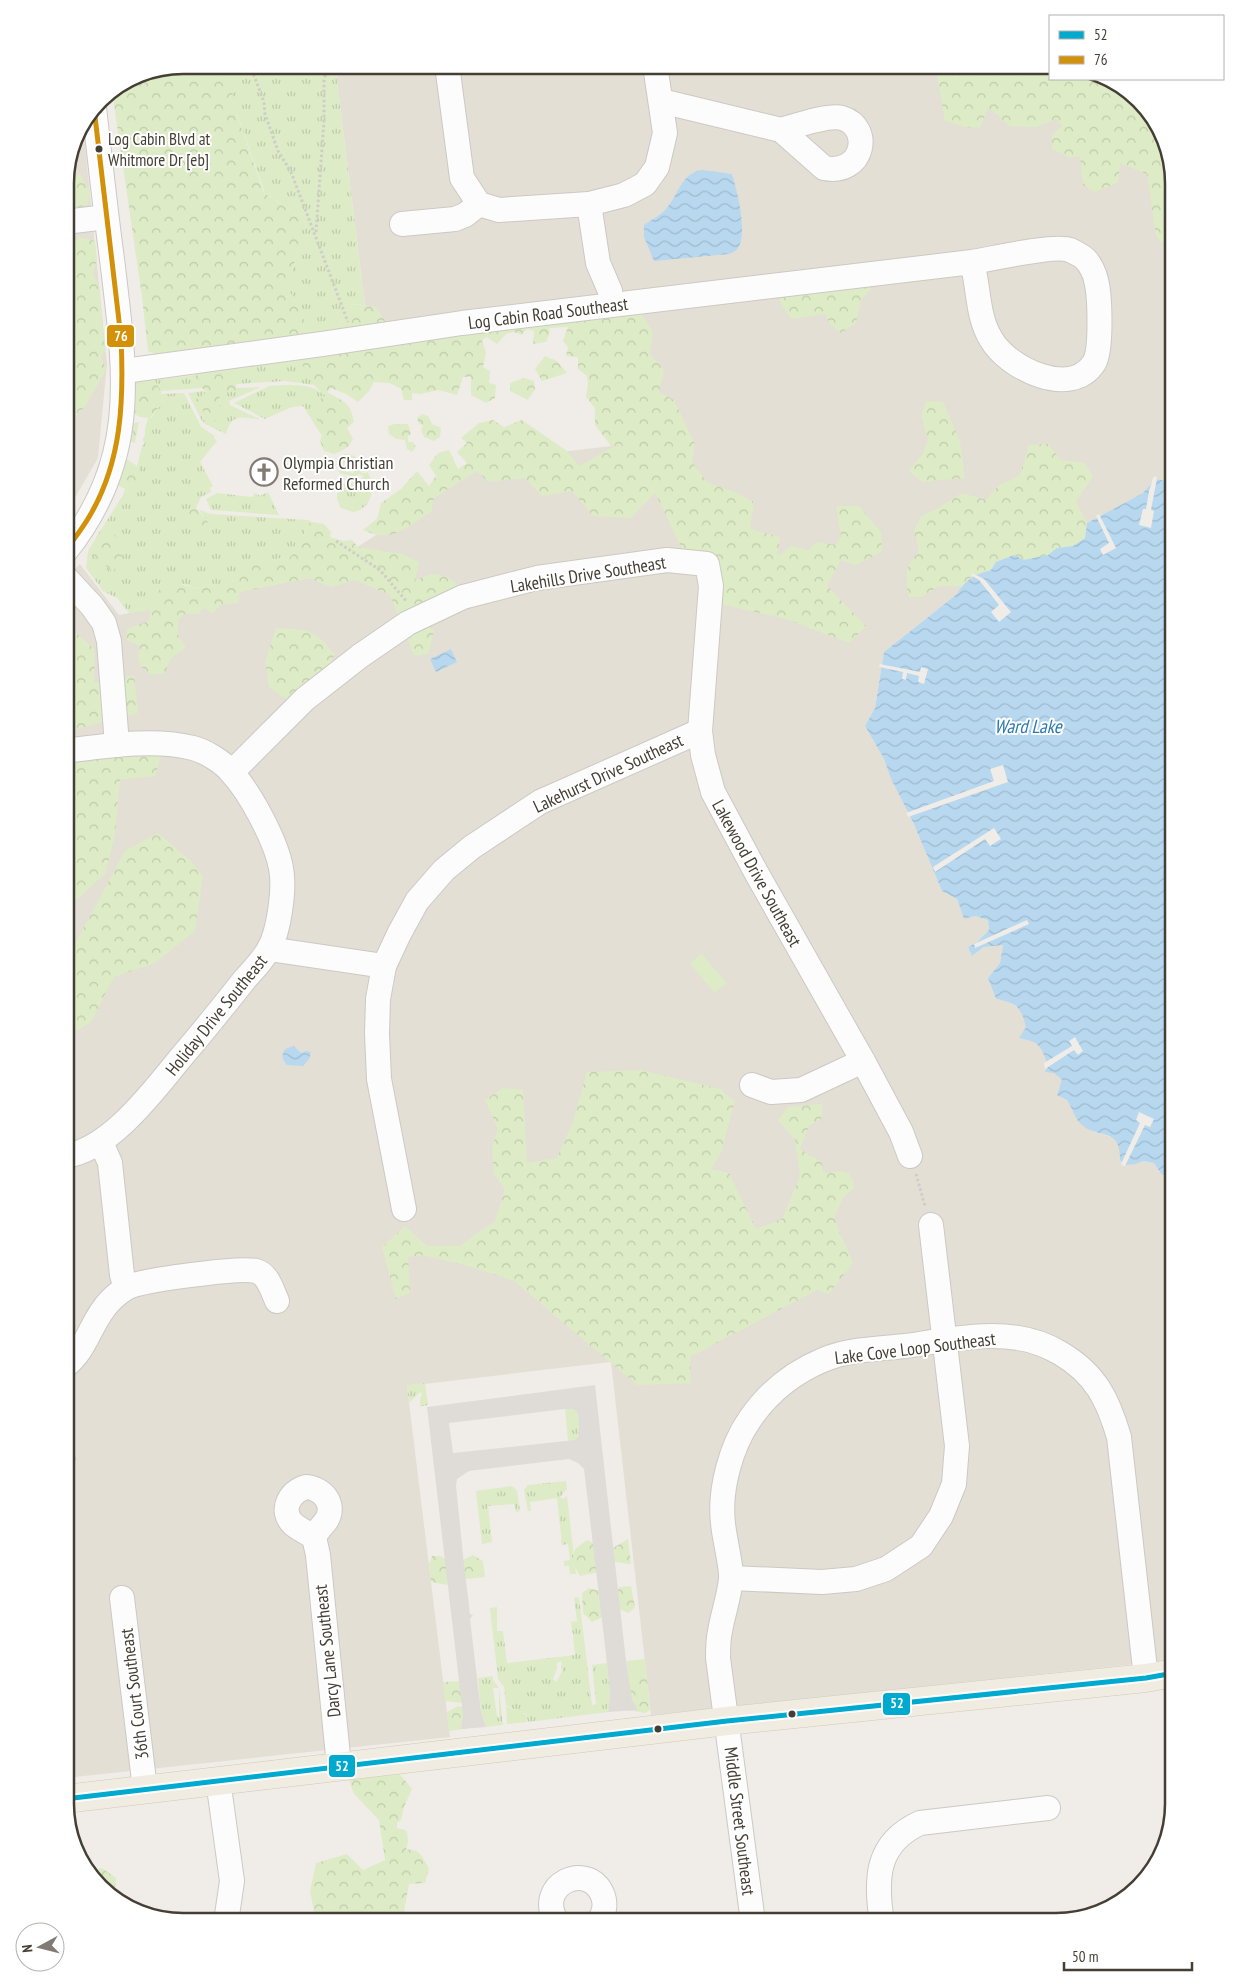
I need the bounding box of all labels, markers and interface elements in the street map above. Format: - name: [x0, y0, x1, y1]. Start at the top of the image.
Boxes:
- legend: [1049, 15, 1224, 80]
- text: 52: [1094, 25, 1108, 44]
- text: 76: [1094, 50, 1108, 69]
- place label: Log Cabin Blvd at Whitmore Dr [eb]: [108, 128, 210, 171]
- marker: Log Cabin Blvd at Whitmore Dr [eb]: [94, 144, 104, 154]
- street label: Log Cabin Road Southeast: [467, 292, 629, 334]
- line badge: 76: [106, 324, 135, 348]
- text: 76: [114, 327, 128, 345]
- place label: Olympia Christian Reformed Church: [283, 451, 393, 495]
- church icon: Olympia Christian Reformed Church: [249, 457, 279, 487]
- street label: Lakehills Drive Southeast: [509, 550, 667, 598]
- water label: Ward Lake: [994, 714, 1063, 738]
- street label: Lakehurst Drive Southeast: [529, 728, 687, 818]
- street label: Lakewood Drive Southeast: [707, 795, 807, 951]
- street label: Holiday Drive Southeast: [160, 950, 272, 1080]
- street label: Lake Cove Loop Southeast: [833, 1327, 997, 1369]
- street label: Darcy Lane Southeast: [309, 1583, 345, 1718]
- street label: 36th Court Southeast: [115, 1627, 153, 1761]
- line badge: 52: [882, 1692, 911, 1716]
- text: 52: [890, 1694, 904, 1712]
- unlabelled marker: [787, 1709, 797, 1719]
- unlabelled marker: [653, 1724, 663, 1734]
- street label: Middle Street Southeast: [719, 1745, 761, 1897]
- line badge: 52: [328, 1754, 356, 1778]
- text: 52: [335, 1757, 349, 1775]
- north arrow: [15, 1922, 65, 1972]
- scale bar: [1064, 1940, 1192, 1972]
- text: N: [18, 1944, 36, 1953]
- text: 50 m: [1072, 1947, 1098, 1966]

